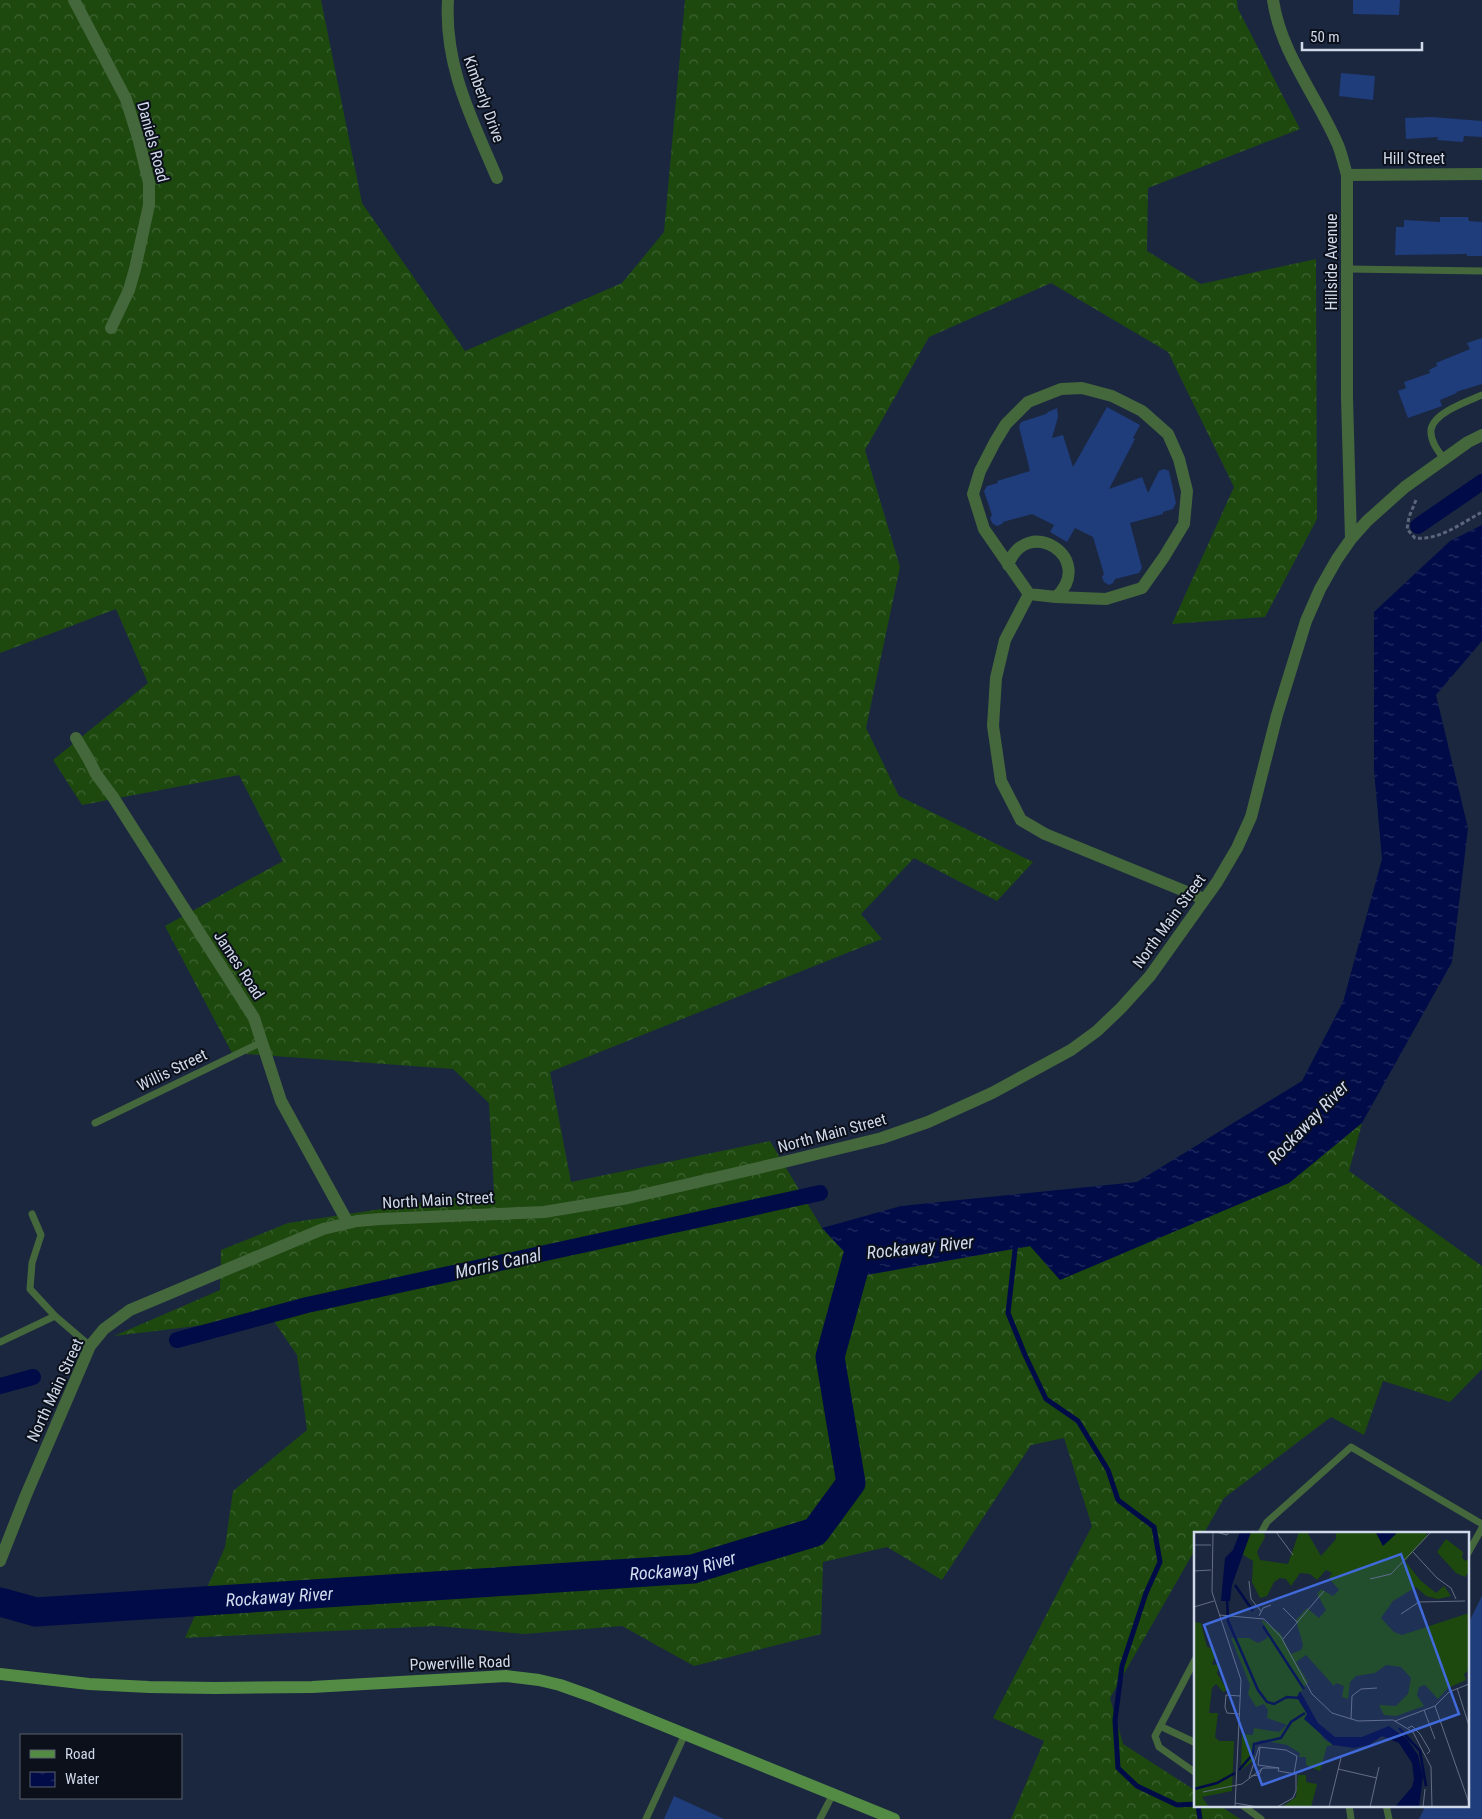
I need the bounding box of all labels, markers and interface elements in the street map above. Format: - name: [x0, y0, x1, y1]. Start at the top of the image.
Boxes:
- scale bar: [1302, 20, 1422, 52]
- text: 50 m: [1310, 28, 1340, 46]
- street label: Kimberly Drive: [460, 53, 508, 145]
- street label: Daniels Road: [133, 100, 173, 184]
- street label: Hill Street: [1383, 149, 1445, 168]
- street label: Hillside Avenue: [1322, 213, 1341, 311]
- street label: North Main Street: [1128, 870, 1210, 972]
- street label: James Road: [210, 927, 268, 1003]
- street label: Willis Street: [134, 1045, 210, 1095]
- water label: Rockaway River: [1263, 1076, 1353, 1168]
- street label: North Main Street: [776, 1109, 889, 1157]
- street label: North Main Street: [382, 1188, 495, 1212]
- water label: Rockaway River: [865, 1231, 975, 1263]
- water label: Morris Canal: [453, 1243, 544, 1282]
- street label: North Main Street: [23, 1335, 87, 1445]
- inset map: [1194, 1532, 1470, 1806]
- water label: Rockaway River: [629, 1546, 739, 1584]
- water label: Rockaway River: [225, 1582, 334, 1610]
- street label: Powerville Road: [409, 1652, 511, 1674]
- legend: [20, 1734, 182, 1799]
- text: Road: [65, 1745, 95, 1763]
- text: Water: [65, 1770, 100, 1788]

